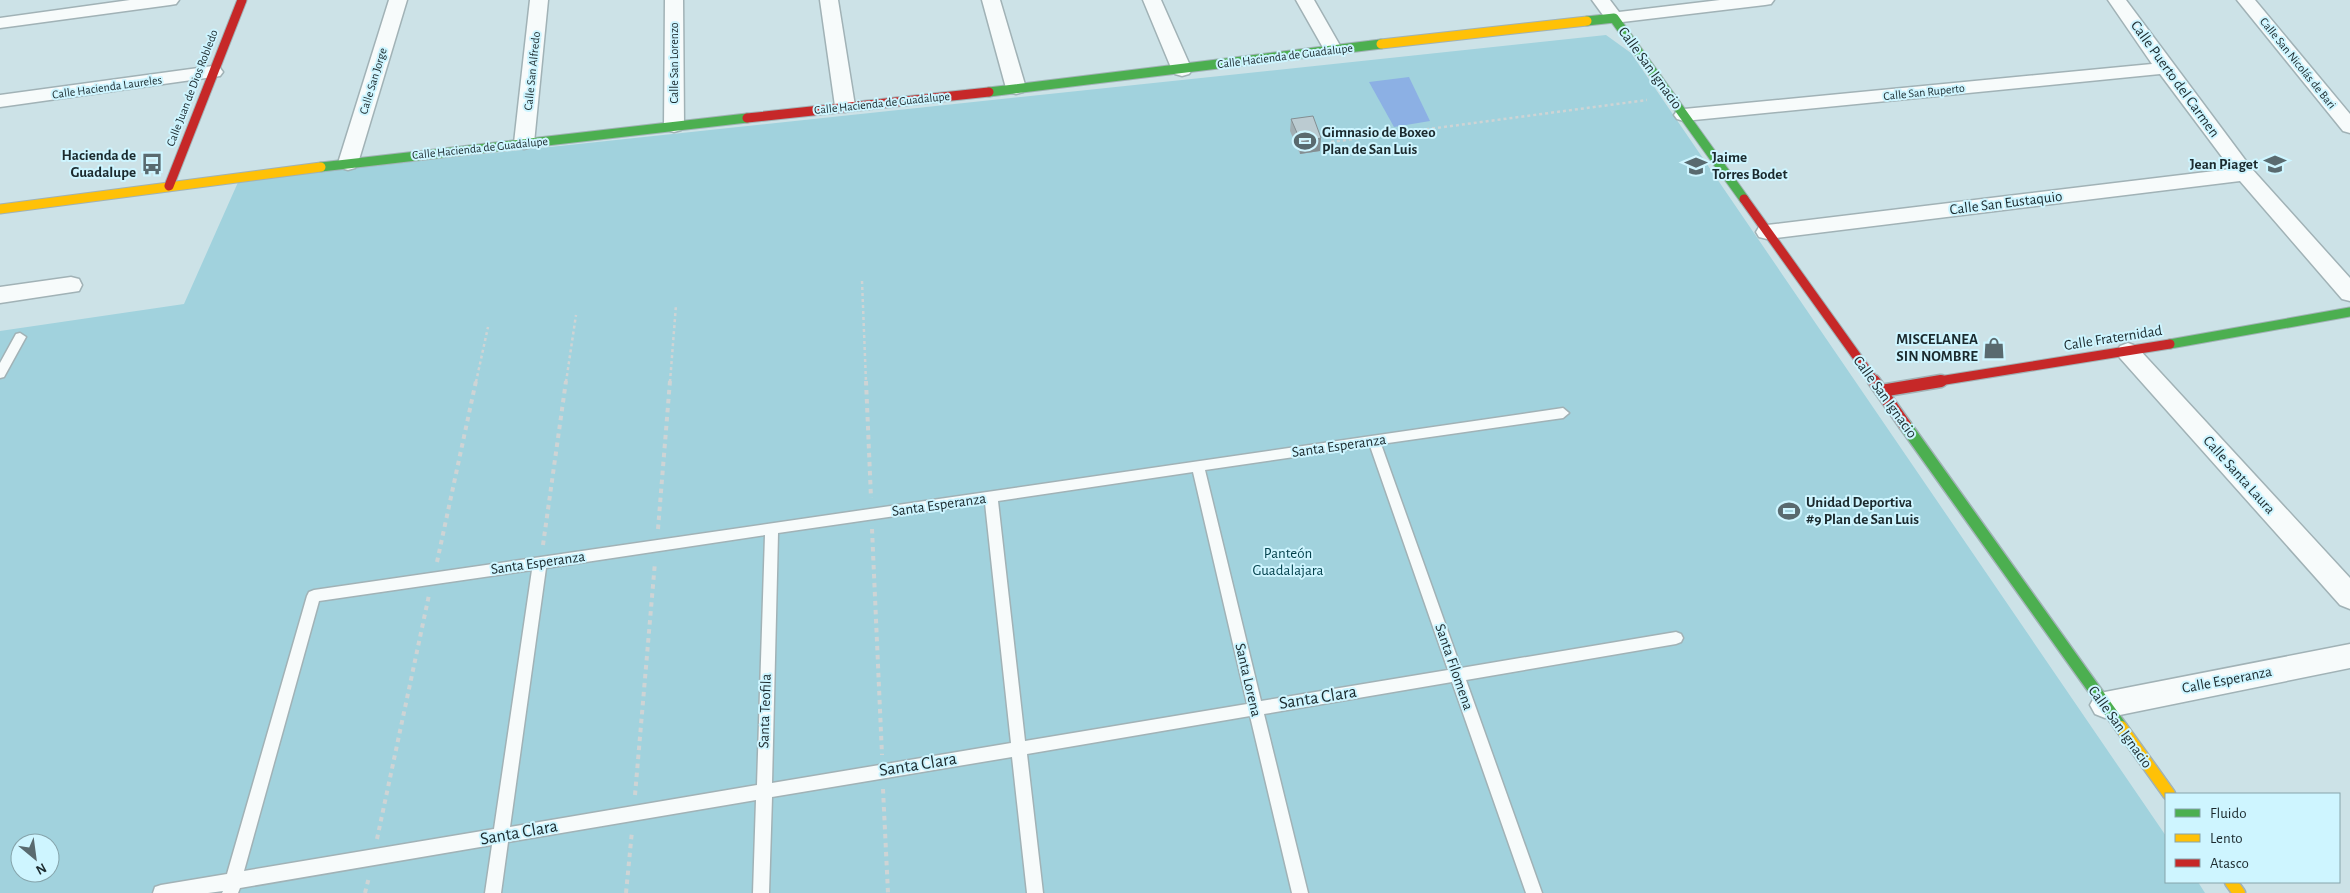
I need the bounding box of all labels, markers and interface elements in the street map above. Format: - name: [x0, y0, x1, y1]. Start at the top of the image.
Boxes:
- street label: Calle San Nicolás de Bari: [2258, 15, 2338, 111]
- street label: Calle Puerto del Carmen: [2128, 18, 2222, 140]
- street label: Calle San Lorenzo: [668, 22, 680, 104]
- street label: Calle San Ignacio: [1615, 24, 1685, 112]
- street label: Calle Juan de Dios Robledo: [164, 28, 220, 148]
- street label: Calle San Alfredo: [522, 31, 542, 111]
- street label: Calle Hacienda de Guadalupe: [1217, 42, 1353, 70]
- street label: Calle San Jorge: [357, 46, 389, 116]
- street label: Calle Hacienda Laureles: [51, 73, 163, 101]
- street label: Calle San Ruperto: [1883, 82, 1965, 102]
- street label: Calle Hacienda de Guadalupe: [813, 90, 951, 116]
- place label: Gimnasio de Boxeo Plan de San Luis: [1322, 125, 1436, 157]
- sports icon: Gimnasio de Boxeo Plan de San Luis: [1292, 128, 1318, 154]
- street label: Calle Hacienda de Guadalupe: [411, 135, 549, 161]
- place label: Hacienda de Guadalupe: [62, 148, 136, 180]
- place label: Jaime Torres Bodet: [1712, 150, 1788, 182]
- bus stop icon: Hacienda de Guadalupe: [139, 151, 165, 177]
- school or university icon: Jean Piaget: [2262, 151, 2288, 177]
- school or university icon: Jaime Torres Bodet: [1683, 153, 1709, 179]
- place label: Jean Piaget: [2190, 157, 2258, 172]
- street label: Calle San Eustaquio: [1949, 189, 2063, 217]
- street label: Calle Fraternidad: [2063, 323, 2163, 353]
- place label: MISCELANEA SIN NOMBRE: [1896, 332, 1978, 364]
- shop icon: MISCELANEA SIN NOMBRE: [1981, 335, 2007, 361]
- street label: Calle San Ignacio: [1850, 353, 1920, 441]
- street label: Santa Esperanza: [1291, 432, 1387, 460]
- street label: Calle Santa Laura: [2200, 433, 2278, 517]
- street label: Santa Esperanza: [891, 491, 987, 519]
- place label: Unidad Deportiva #9 Plan de San Luis: [1806, 495, 1919, 527]
- sports icon: Unidad Deportiva #9 Plan de San Luis: [1776, 498, 1802, 524]
- park label: Panteón Guadalajara: [1253, 546, 1324, 578]
- street label: Santa Esperanza: [490, 549, 586, 577]
- street label: Santa Filomena: [1432, 622, 1476, 712]
- street label: Santa Lorena: [1232, 642, 1264, 718]
- street label: Calle Esperanza: [2181, 664, 2273, 696]
- street label: Santa Teofila: [756, 673, 774, 749]
- street label: Santa Clara: [1278, 683, 1358, 713]
- street label: Calle San Ignacio: [2085, 683, 2155, 771]
- street label: Santa Clara: [878, 750, 958, 780]
- legend: [2165, 793, 2340, 883]
- text: Fluido: [2210, 806, 2247, 821]
- street label: Santa Clara: [479, 817, 559, 849]
- text: Lento: [2210, 831, 2243, 846]
- north arrow: [10, 833, 60, 883]
- text: Atasco: [2210, 856, 2249, 871]
- text: N: [33, 860, 48, 877]

